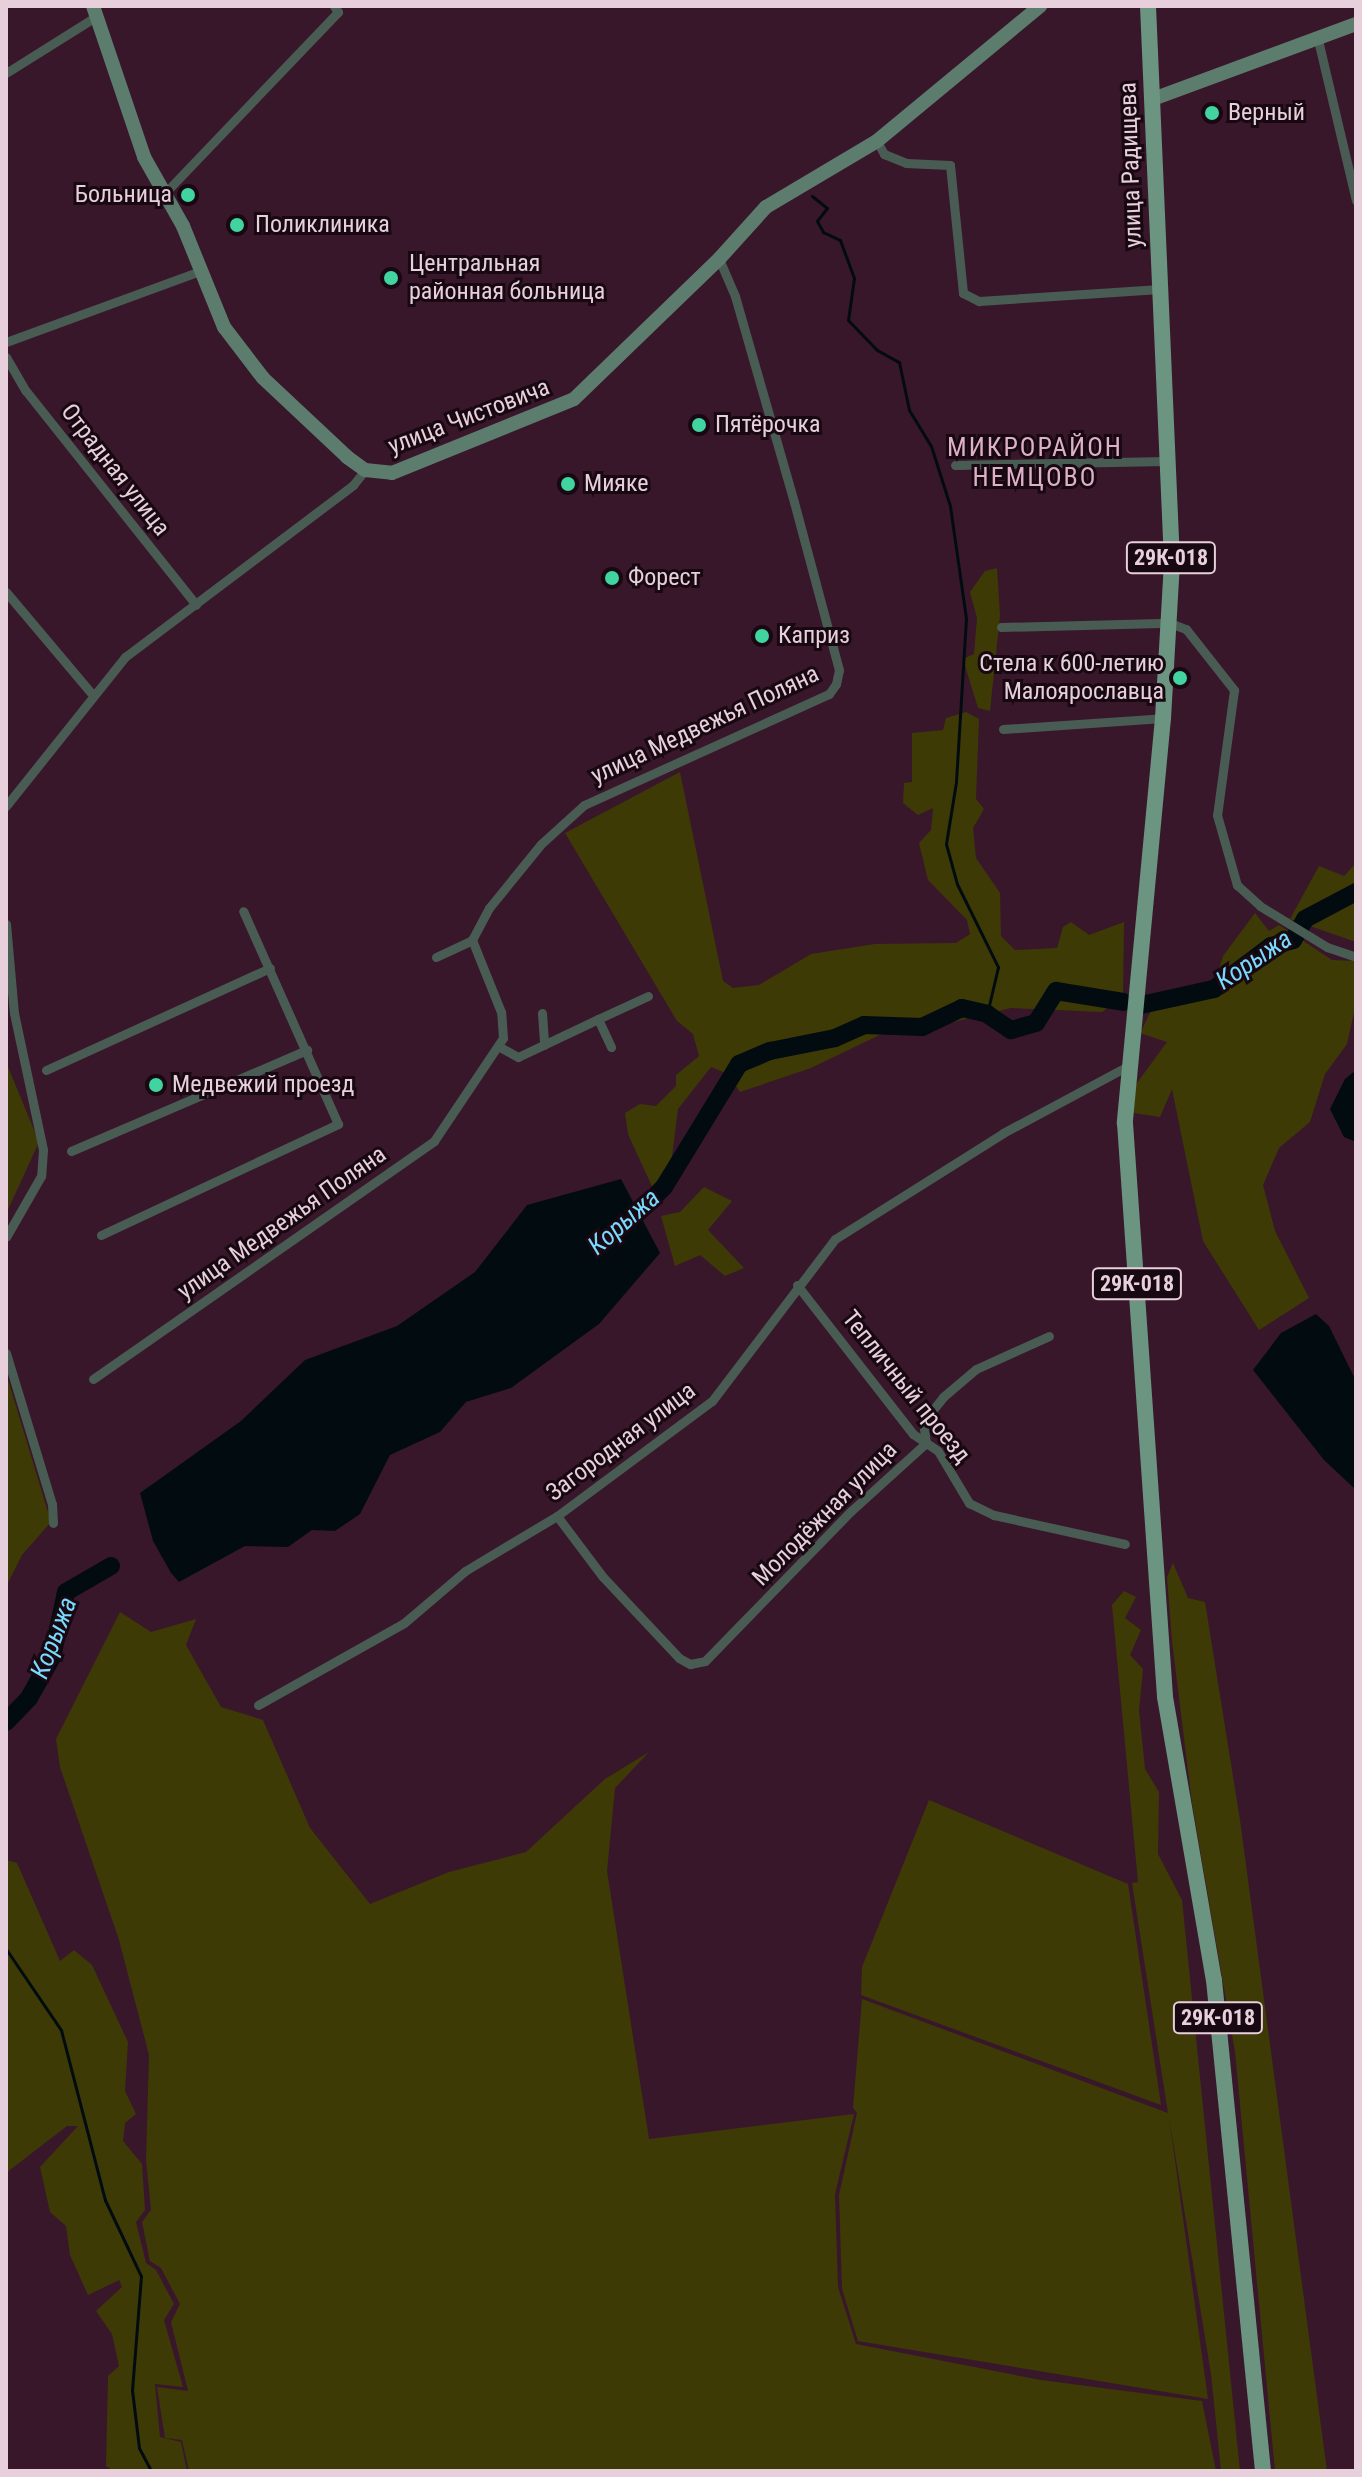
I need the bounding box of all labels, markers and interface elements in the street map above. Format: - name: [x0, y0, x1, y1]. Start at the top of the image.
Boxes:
- street label: улица Радищева: [1114, 82, 1148, 248]
- place label: Верный: [1228, 99, 1305, 127]
- marker: Верный: [1203, 104, 1221, 122]
- place label: Больница: [75, 181, 172, 209]
- marker: Больница: [179, 186, 197, 204]
- place label: Поликлиника: [255, 211, 390, 239]
- marker: Поликлиника: [226, 214, 248, 236]
- place label: Центральная районная больница: [409, 250, 605, 306]
- marker: Центральная районная больница: [380, 267, 402, 289]
- street label: улица Чистовича: [384, 373, 554, 461]
- street label: Отрадная улица: [54, 398, 176, 542]
- place label: Пятёрочка: [715, 411, 820, 439]
- marker: Пятёрочка: [690, 416, 708, 434]
- district label: МИКРОРАЙОН НЕМЦОВО: [947, 432, 1123, 494]
- place label: Мияке: [584, 470, 649, 498]
- marker: Мияке: [559, 475, 577, 493]
- road number: 29К-018: [1125, 540, 1217, 576]
- place label: Форест: [628, 564, 701, 592]
- marker: Форест: [603, 569, 621, 587]
- place label: Каприз: [778, 622, 850, 650]
- marker: Каприз: [753, 627, 771, 645]
- place label: Стела к 600-летию Малоярославца: [979, 650, 1164, 706]
- street label: улица Медвежья Поляна: [587, 660, 823, 790]
- marker: Стела к 600-летию Малоярославца: [1171, 669, 1189, 687]
- water label: Корыжа: [1210, 923, 1298, 997]
- place label: Медвежий проезд: [172, 1071, 354, 1099]
- marker: Медвежий проезд: [147, 1076, 165, 1094]
- street label: улица Медвежья Поляна: [172, 1140, 392, 1306]
- water label: Корыжа: [582, 1182, 666, 1262]
- road number: 29К-018: [1091, 1266, 1183, 1302]
- street label: Тепличный проезд: [836, 1305, 976, 1469]
- street label: Загородная улица: [541, 1377, 701, 1507]
- street label: Молодёжная улица: [747, 1436, 903, 1592]
- water label: Корыжа: [24, 1593, 84, 1683]
- road number: 29К-018: [1172, 2000, 1264, 2036]

